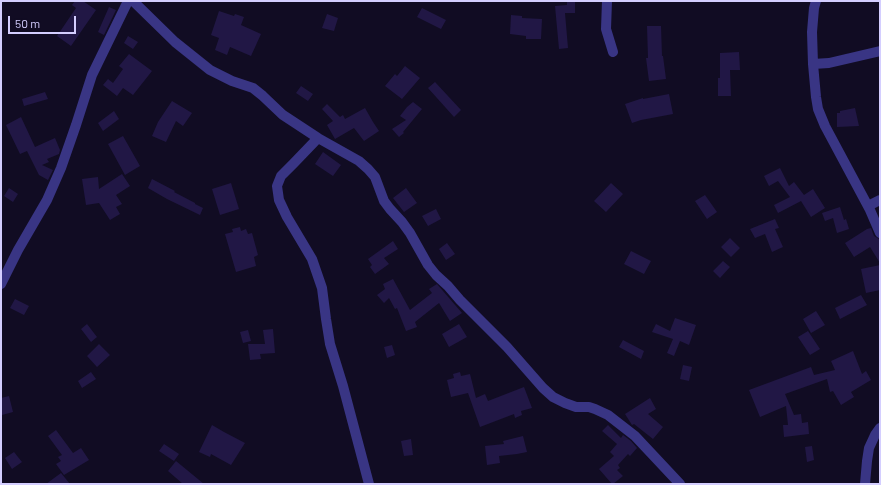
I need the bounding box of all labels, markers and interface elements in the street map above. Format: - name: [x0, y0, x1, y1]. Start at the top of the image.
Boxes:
- scale bar: [10, 8, 78, 34]
- text: 50 m: [15, 16, 40, 30]

